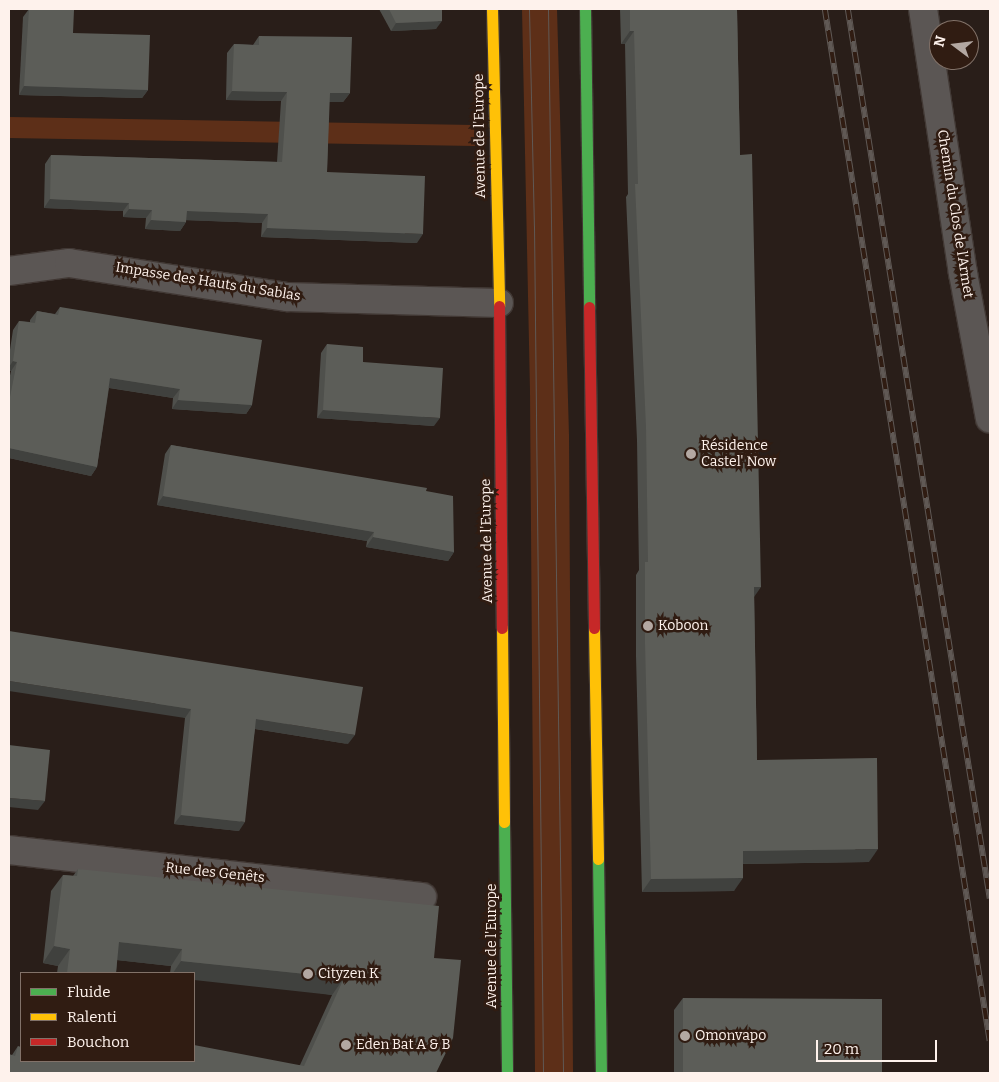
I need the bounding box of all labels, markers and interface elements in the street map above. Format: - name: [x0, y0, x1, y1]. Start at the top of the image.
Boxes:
- north arrow: [929, 20, 979, 70]
- text: N: [930, 34, 950, 49]
- street label: Avenue de l'Europe: [471, 73, 489, 199]
- street label: Chemin du Clos de l'Armet: [933, 129, 977, 299]
- street label: Impasse des Hauts du Sablas: [114, 259, 302, 305]
- place label: Résidence Castel' Now: [701, 438, 776, 471]
- marker: Résidence Castel' Now: [685, 448, 697, 460]
- street label: Avenue de l'Europe: [478, 478, 496, 604]
- place label: Koboon: [658, 618, 708, 634]
- marker: Koboon: [642, 620, 654, 632]
- street label: Rue des Genêts: [165, 859, 265, 887]
- street label: Avenue de l'Europe: [484, 884, 500, 1008]
- place label: Cityzen K: [318, 966, 379, 982]
- marker: Cityzen K: [302, 968, 314, 980]
- legend: [20, 972, 195, 1062]
- text: Fluide: [67, 983, 110, 1001]
- text: Ralenti: [67, 1008, 117, 1026]
- place label: Omonvapo: [695, 1028, 766, 1044]
- marker: Omonvapo: [679, 1030, 691, 1042]
- scale bar: [819, 1030, 940, 1062]
- text: Bouchon: [67, 1033, 129, 1051]
- place label: Eden Bat A & B: [356, 1037, 451, 1053]
- marker: Eden Bat A & B: [340, 1039, 352, 1051]
- text: 20 m: [824, 1040, 859, 1058]

